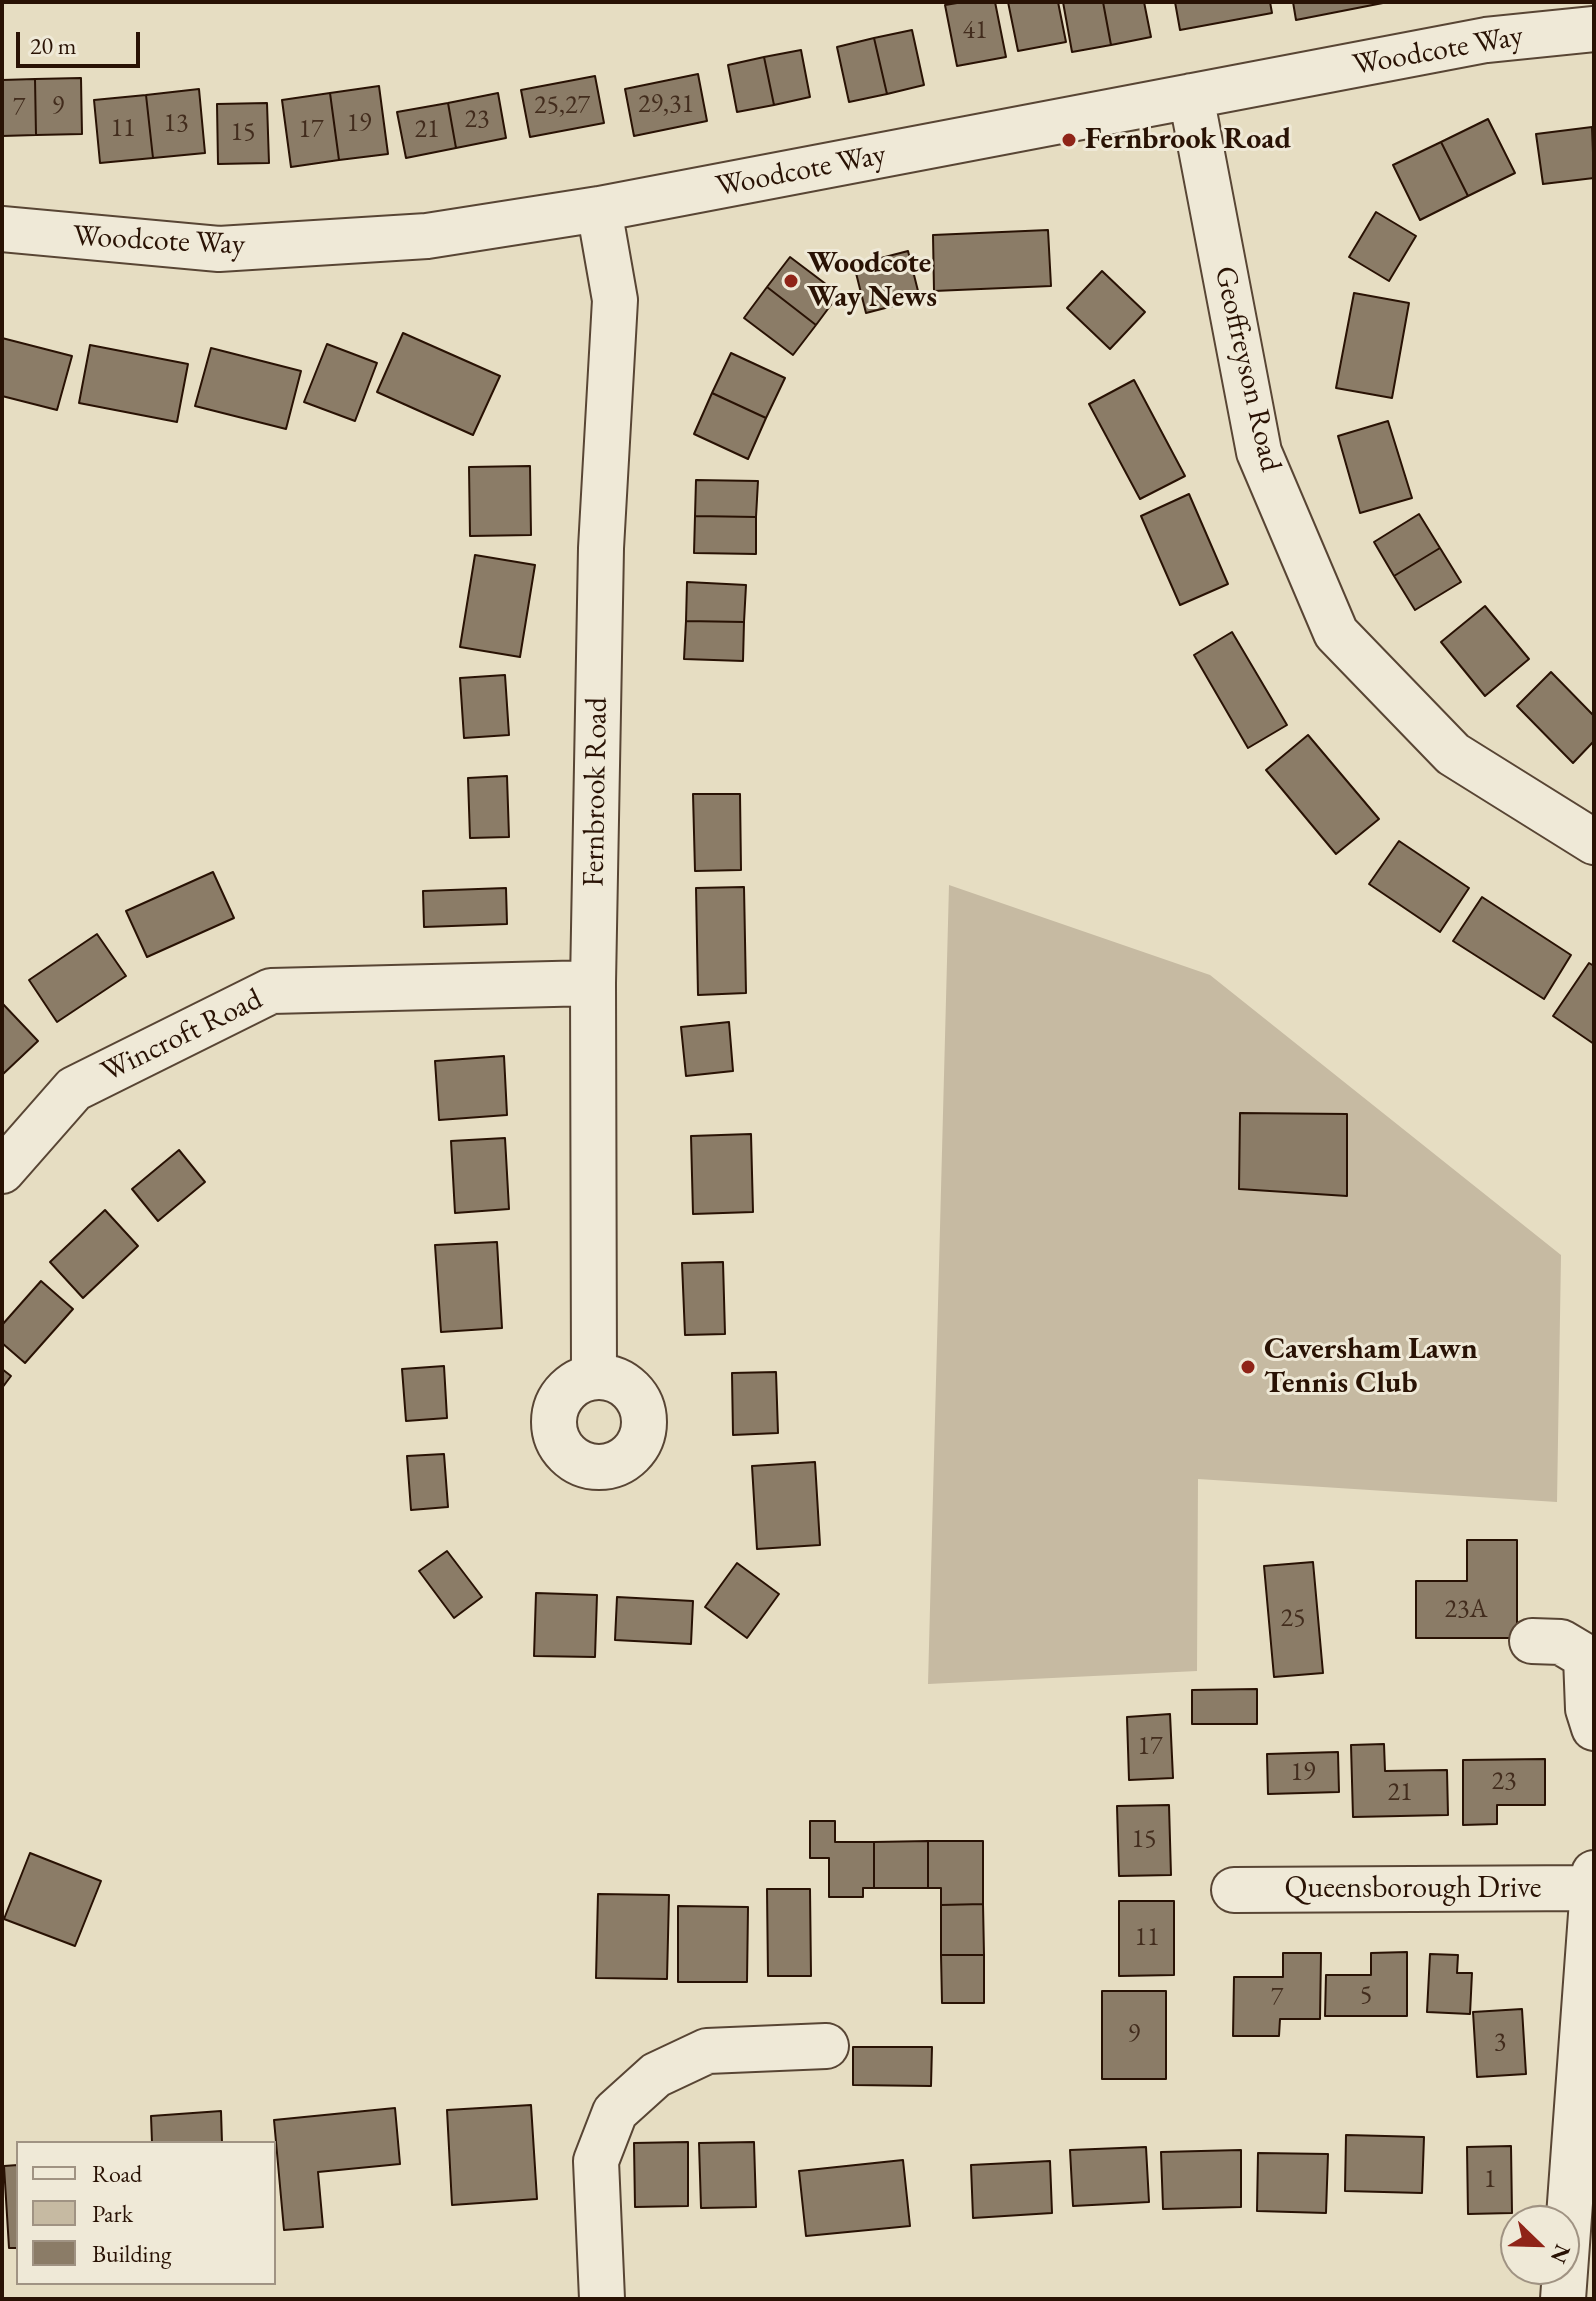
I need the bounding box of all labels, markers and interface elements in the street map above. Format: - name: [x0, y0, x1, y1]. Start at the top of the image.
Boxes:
- house number: 41: [963, 15, 987, 47]
- scale bar: [20, 16, 144, 66]
- street label: Woodcote Way: [1350, 18, 1526, 84]
- text: 20 m: [30, 30, 77, 61]
- house number: 29,31: [638, 89, 694, 121]
- house number: 25,27: [534, 90, 590, 122]
- house number: 9: [52, 91, 64, 123]
- house number: 7: [13, 92, 25, 124]
- house number: 23: [465, 104, 489, 136]
- house number: 13: [164, 108, 188, 140]
- house number: 19: [347, 108, 371, 140]
- house number: 11: [111, 113, 135, 145]
- house number: 17: [299, 114, 323, 146]
- house number: 21: [415, 114, 439, 146]
- house number: 15: [231, 117, 255, 149]
- place label: Fernbrook Road: [1085, 122, 1291, 158]
- marker: Fernbrook Road: [1060, 131, 1078, 149]
- street label: Woodcote Way: [713, 137, 889, 205]
- street label: Woodcote Way: [72, 219, 246, 263]
- place label: Woodcote Way News: [807, 246, 937, 316]
- street label: Geoffreyson Road: [1206, 263, 1288, 475]
- marker: Woodcote Way News: [782, 272, 800, 290]
- street label: Fernbrook Road: [576, 697, 616, 887]
- street label: Wincroft Road: [96, 982, 268, 1090]
- place label: Caversham Lawn Tennis Club: [1264, 1332, 1478, 1402]
- marker: Caversham Lawn Tennis Club: [1239, 1358, 1257, 1376]
- house number: 23A: [1445, 1594, 1487, 1626]
- house number: 25: [1281, 1603, 1305, 1635]
- house number: 17: [1138, 1731, 1162, 1763]
- house number: 19: [1291, 1757, 1315, 1789]
- house number: 23: [1492, 1766, 1516, 1798]
- house number: 21: [1388, 1777, 1412, 1809]
- house number: 15: [1132, 1824, 1156, 1856]
- street label: Queensborough Drive: [1285, 1871, 1541, 1907]
- house number: 11: [1135, 1922, 1159, 1954]
- house number: 5: [1360, 1980, 1372, 2012]
- house number: 7: [1271, 1982, 1283, 2014]
- house number: 9: [1128, 2019, 1140, 2051]
- house number: 3: [1494, 2027, 1506, 2059]
- legend: [16, 2141, 276, 2285]
- text: Road: [92, 2158, 142, 2189]
- house number: 1: [1484, 2164, 1496, 2196]
- text: Park: [92, 2198, 133, 2229]
- north arrow: [1500, 2205, 1580, 2285]
- text: Building: [92, 2238, 172, 2269]
- text: N: [1544, 2240, 1578, 2268]

